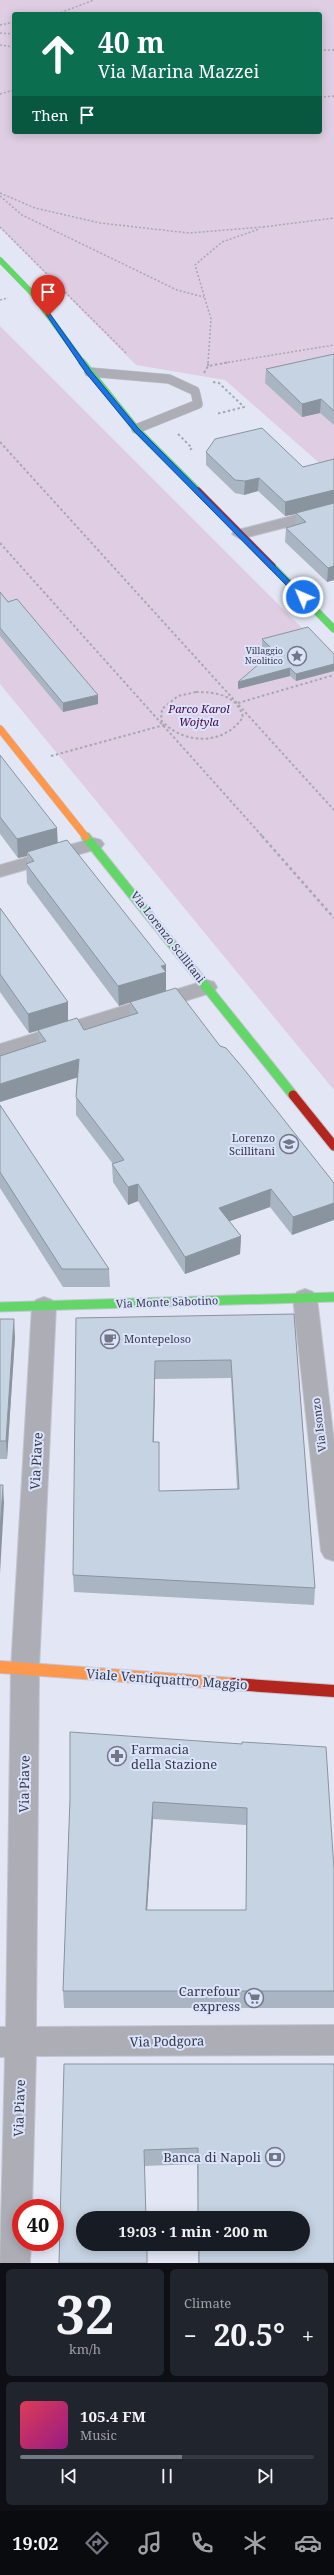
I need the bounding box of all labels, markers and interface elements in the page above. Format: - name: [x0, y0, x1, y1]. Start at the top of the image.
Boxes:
- text: 40 m: [98, 23, 165, 61]
- icon: ahead: [32, 28, 84, 80]
- text: Via Marina Mazzei: [98, 59, 259, 83]
- icon: arrive: [76, 104, 98, 126]
- text: Then: [32, 105, 68, 125]
- pin: [31, 275, 65, 316]
- icon: arrive: [37, 281, 59, 303]
- position arrow: [282, 576, 324, 618]
- place label: Villaggio Neolitico: [245, 644, 283, 667]
- place icon: Villaggio Neolitico: [286, 645, 308, 667]
- park label: Parco Karol Wojtyla: [167, 701, 230, 729]
- street label: Via Lorenzo Scillitani: [128, 888, 209, 986]
- place label: Lorenzo Scillitani: [229, 1130, 275, 1158]
- school or university icon: Lorenzo Scillitani: [278, 1133, 300, 1155]
- street label: Via Monte Sabotino: [116, 1292, 218, 1311]
- cafe icon: Montepeloso: [99, 1328, 121, 1350]
- place label: Montepeloso: [124, 1331, 191, 1346]
- street label: Via Isonzo: [308, 1397, 329, 1453]
- street label: Via Piave: [26, 1432, 46, 1490]
- street label: Viale Ventiquattro Maggio: [86, 1664, 248, 1694]
- place label: Farmacia della Stazione: [131, 1740, 217, 1773]
- pharmacy icon: Farmacia della Stazione: [106, 1745, 128, 1767]
- street label: Via Piave: [15, 1755, 34, 1813]
- place label: Carrefour express: [179, 1982, 240, 2015]
- supermarket icon: Carrefour express: [243, 1987, 265, 2009]
- street label: Via Podgora: [130, 2031, 204, 2051]
- street label: Via Piave: [9, 2079, 29, 2137]
- bank icon: Banca di Napoli: [264, 2146, 286, 2168]
- place label: Banca di Napoli: [163, 2148, 261, 2166]
- speed limit sign: 40: [12, 2199, 64, 2251]
- text: 19:03 · 1 min · 200 m: [118, 2221, 268, 2241]
- text: 32: [56, 2278, 114, 2349]
- text: Climate: [184, 2294, 231, 2312]
- text: 20.5°: [213, 2314, 285, 2355]
- text: −: [184, 2320, 197, 2350]
- text: +: [302, 2320, 314, 2350]
- text: km/h: [69, 2340, 101, 2358]
- text: 105.4 FM: [80, 2406, 146, 2426]
- text: Music: [80, 2426, 117, 2444]
- icon: previous: [58, 2465, 80, 2487]
- icon: pause: [156, 2465, 178, 2487]
- icon: next: [254, 2465, 276, 2487]
- icon: directions: [83, 2529, 111, 2557]
- icon: music: [136, 2529, 164, 2557]
- icon: phone: [188, 2529, 216, 2557]
- icon: climate: [241, 2529, 269, 2557]
- icon: car: [294, 2529, 322, 2557]
- text: 19:02: [12, 2531, 58, 2555]

